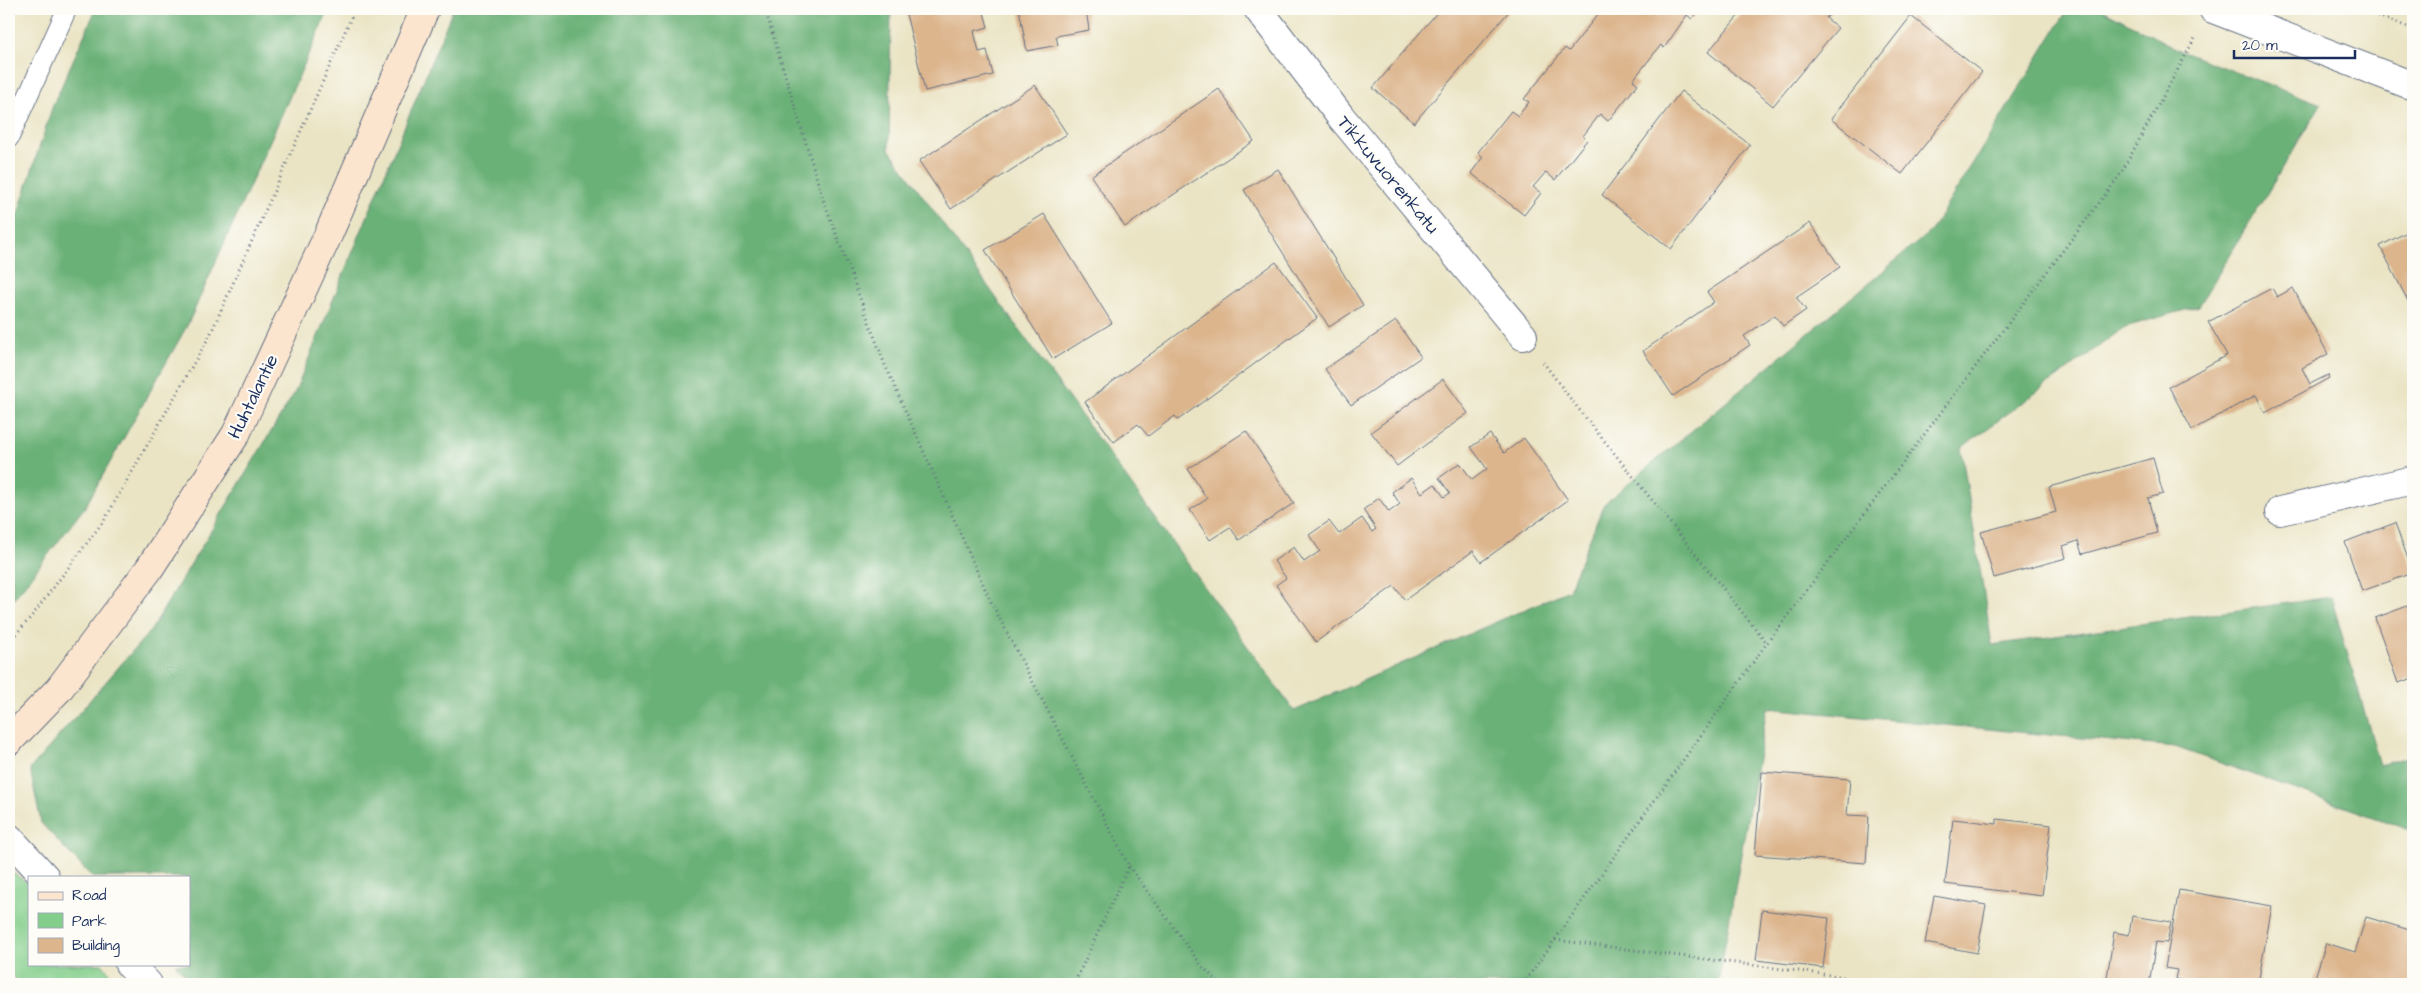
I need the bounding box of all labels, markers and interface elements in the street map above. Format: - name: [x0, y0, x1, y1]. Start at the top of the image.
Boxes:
- scale bar: [2234, 28, 2356, 60]
- text: 20 m: [2242, 35, 2278, 56]
- street label: Tikkuvuorenkatu: [1330, 110, 1446, 240]
- street label: Huhtalantie: [221, 350, 285, 443]
- legend: [28, 876, 190, 966]
- text: Road: [72, 885, 107, 906]
- text: Park: [72, 911, 107, 932]
- text: Building: [72, 935, 120, 957]

